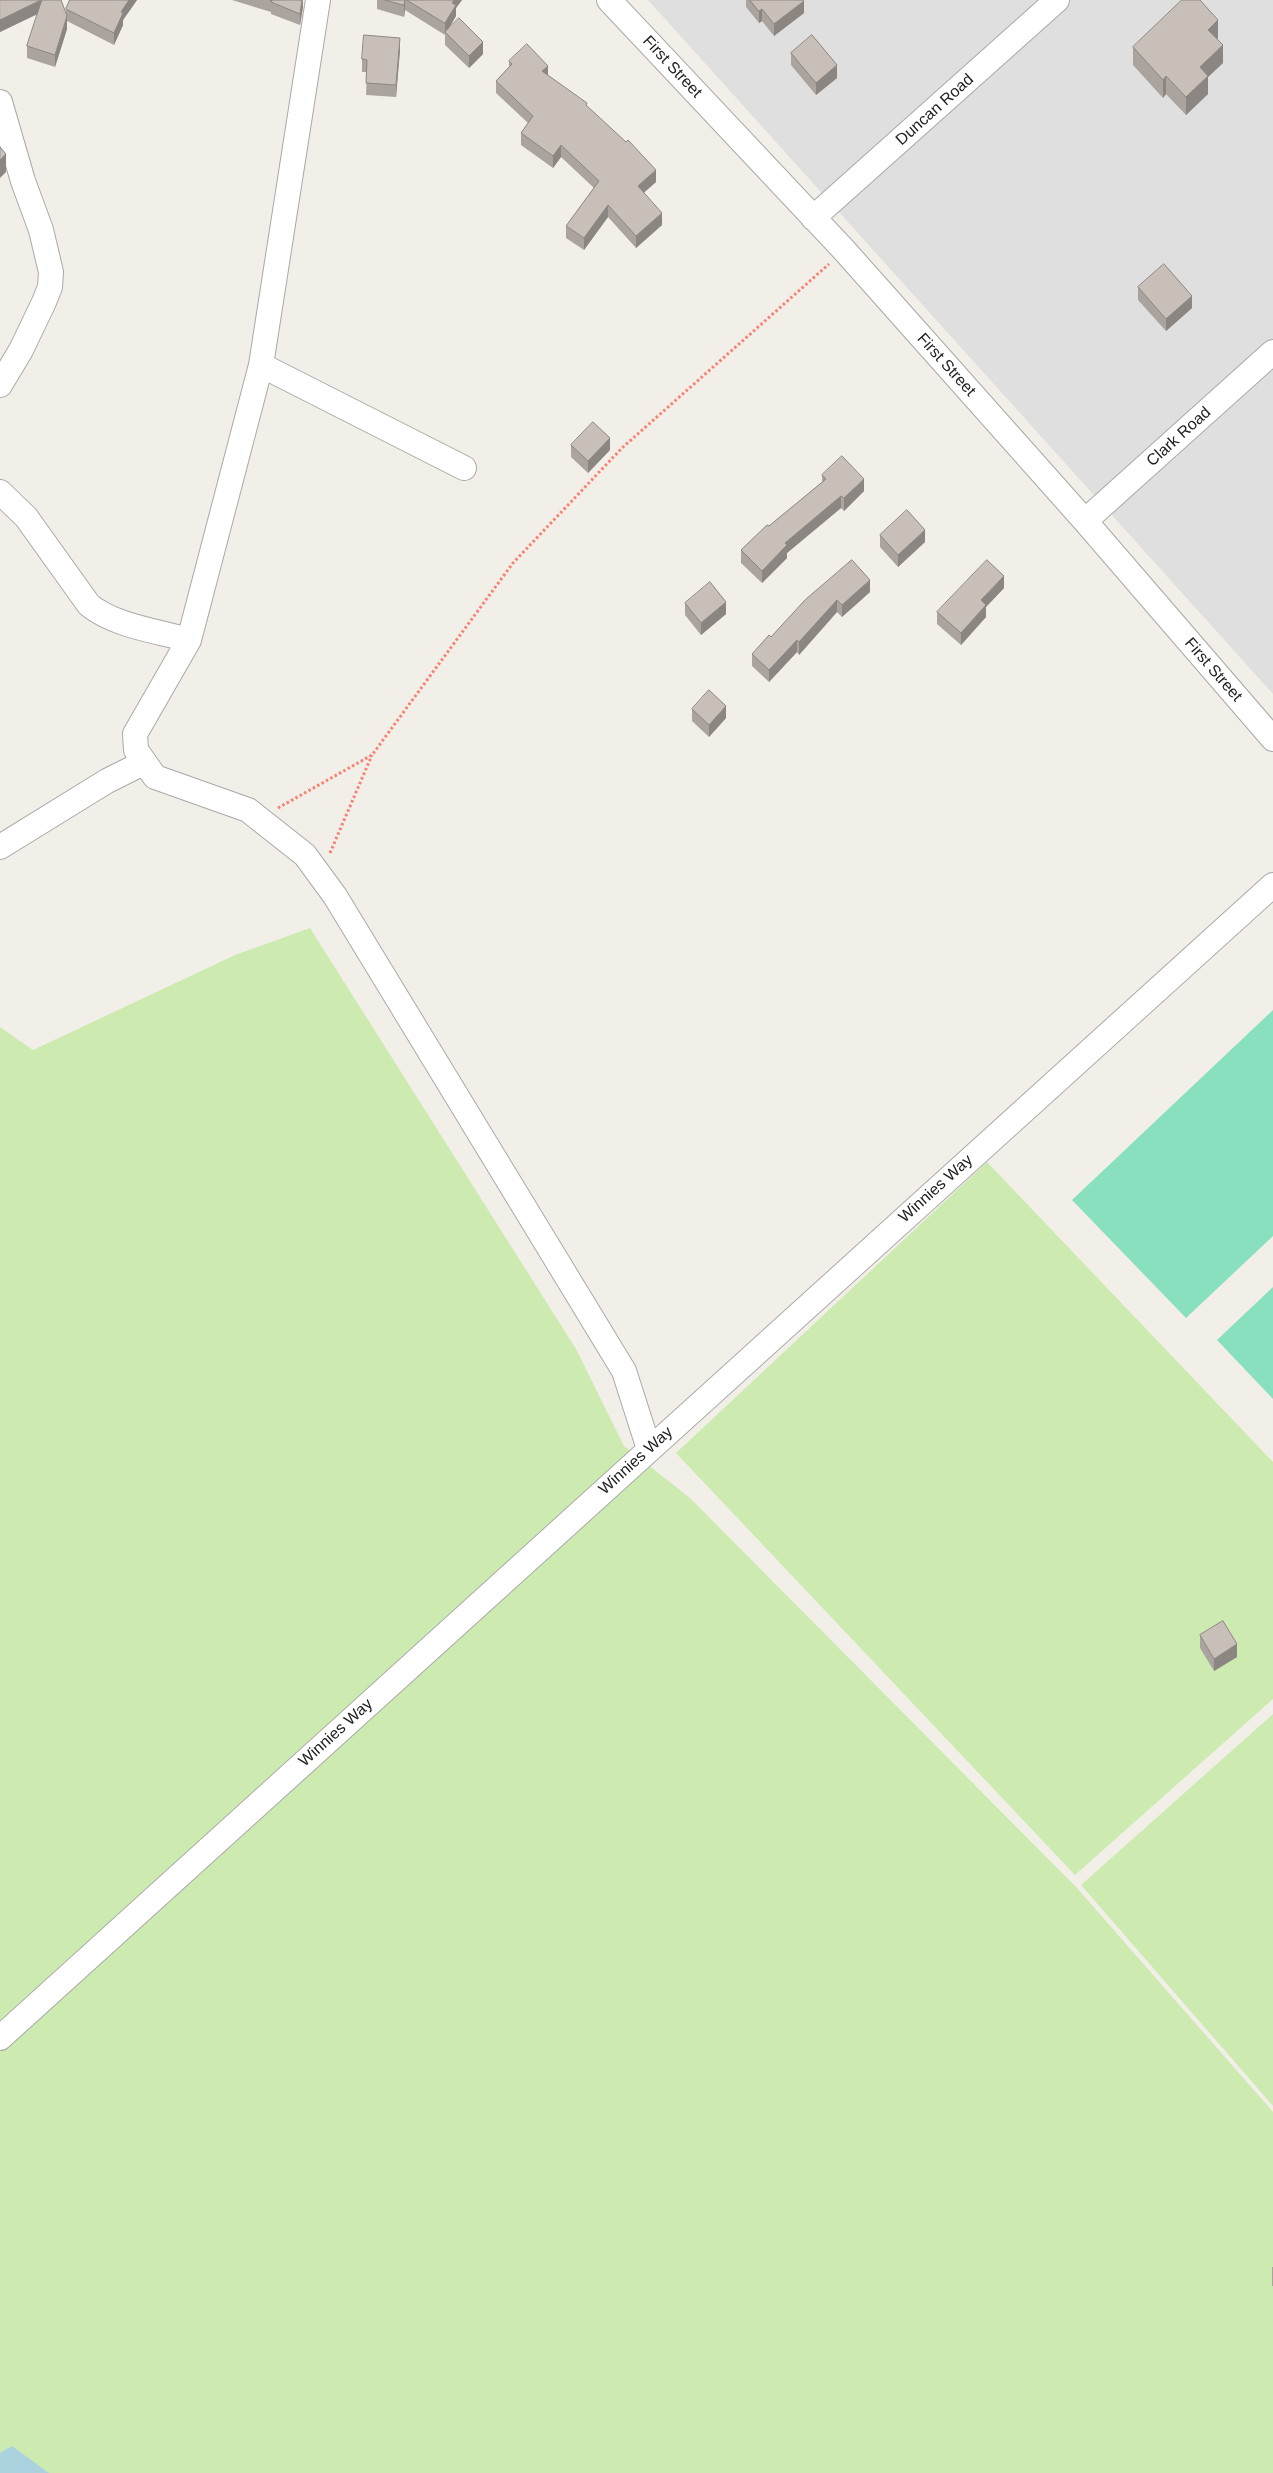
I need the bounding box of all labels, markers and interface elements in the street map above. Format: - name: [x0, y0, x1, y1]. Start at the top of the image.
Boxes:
- street label: First Street: [638, 32, 706, 102]
- street label: Duncan Road: [892, 70, 978, 150]
- street label: First Street: [913, 330, 979, 400]
- street label: Clark Road: [1143, 403, 1215, 471]
- street label: First Street: [1180, 634, 1246, 706]
- street label: Winnies Way: [895, 1151, 977, 1227]
- street label: Winnies Way: [595, 1423, 677, 1499]
- street label: Winnies Way: [295, 1695, 377, 1771]

